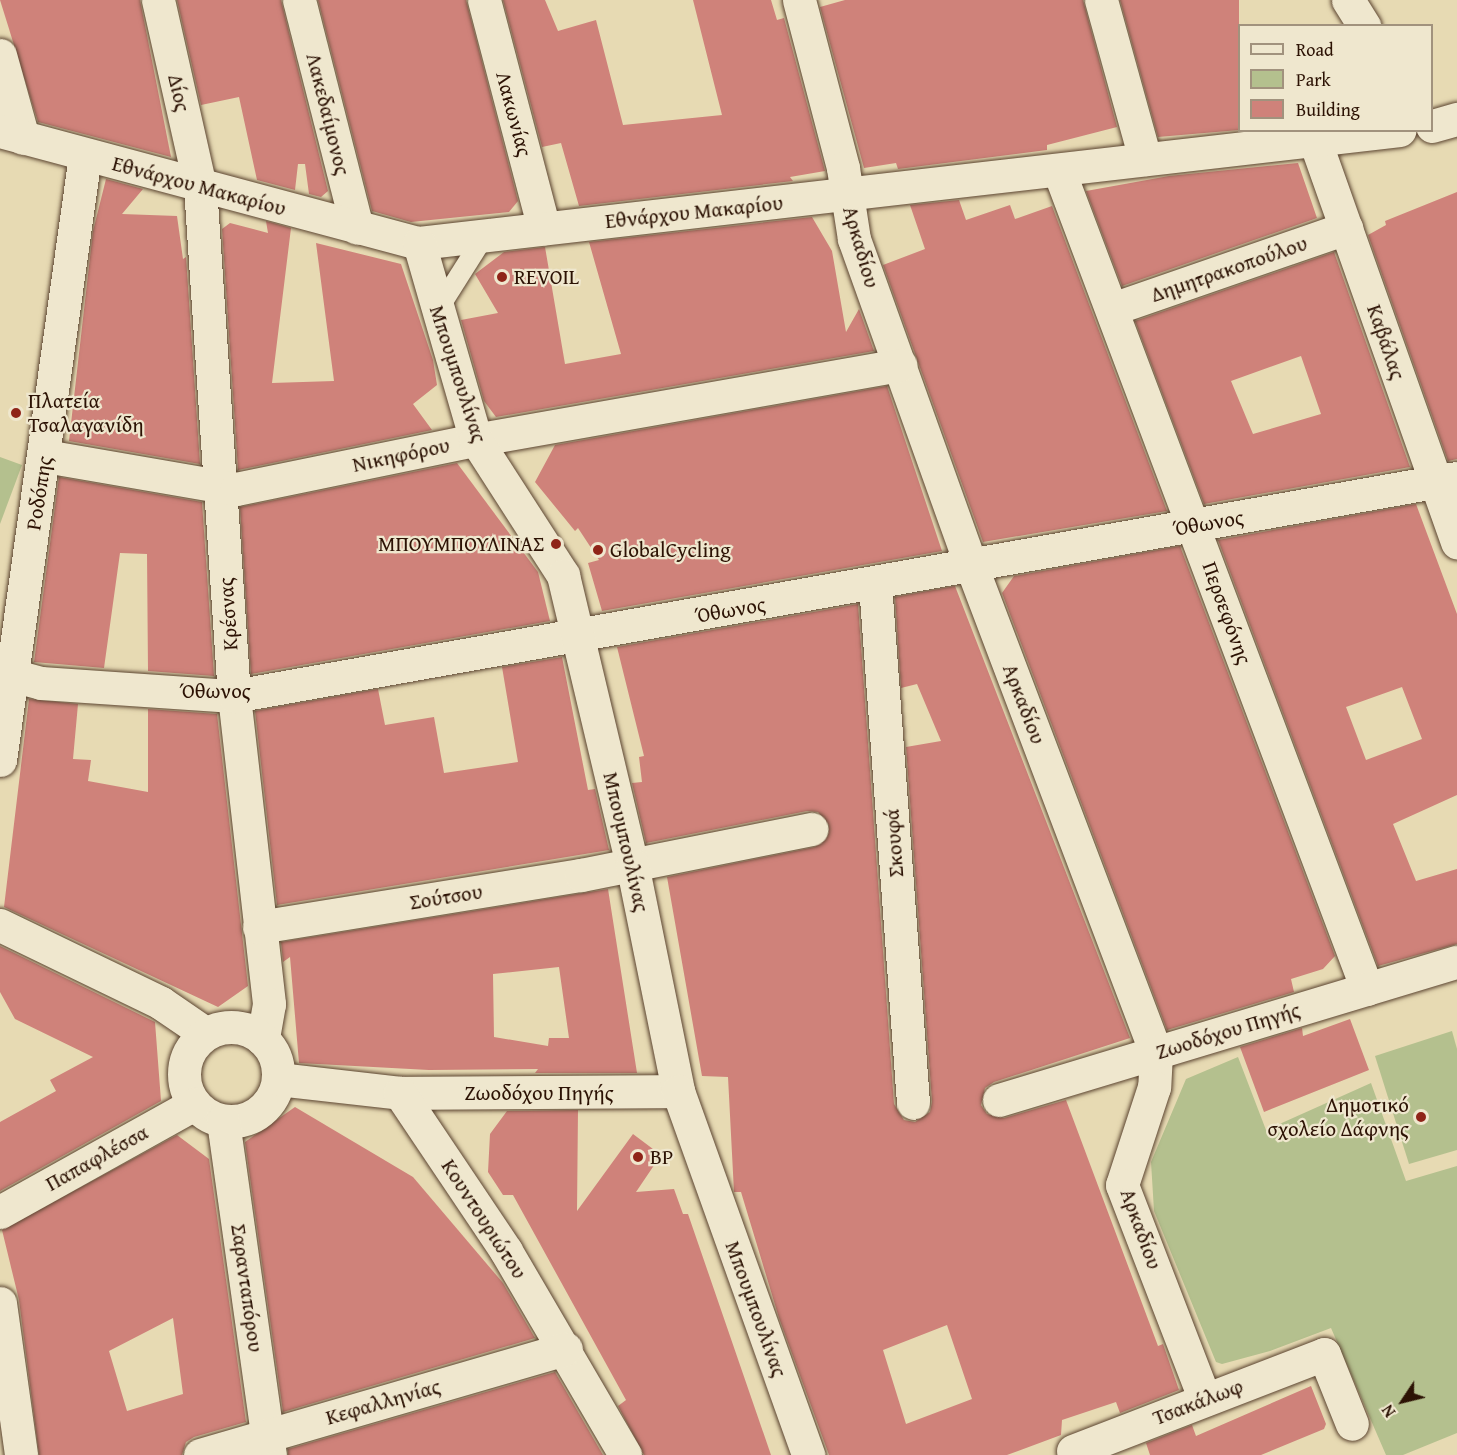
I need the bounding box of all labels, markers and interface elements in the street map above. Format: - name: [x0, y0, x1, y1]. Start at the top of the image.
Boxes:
- legend: [1238, 24, 1433, 132]
- text: Road: [1296, 36, 1334, 63]
- street label: Λακεδαίμονος: [301, 50, 355, 178]
- text: Park: [1296, 66, 1331, 93]
- street label: Λακωνίας: [491, 69, 537, 159]
- street label: Δίος: [163, 72, 195, 114]
- text: Building: [1296, 96, 1360, 123]
- street label: Εθνάρχου Μακαρίου: [109, 151, 289, 221]
- street label: Εθνάρχου Μακαρίου: [604, 190, 784, 234]
- street label: Αρκαδίου: [837, 203, 885, 291]
- street label: Δημητρακοπούλου: [1148, 230, 1310, 308]
- place label: REVOIL: [514, 264, 579, 290]
- marker: REVOIL: [495, 270, 509, 284]
- street label: Καβάλας: [1361, 301, 1411, 383]
- street label: Μπουμπουλίνας: [424, 302, 492, 446]
- place label: Πλατεία Τσαλαγανίδη: [28, 388, 144, 438]
- marker: Πλατεία Τσαλαγανίδη: [9, 406, 23, 420]
- street label: Νικηφόρου: [350, 432, 452, 478]
- street label: Ροδόπης: [21, 454, 57, 532]
- street label: Όθωνος: [1171, 504, 1245, 542]
- place label: ΜΠΟΥΜΠΟΥΛΙΝΑΣ: [378, 531, 544, 557]
- marker: ΜΠΟΥΜΠΟΥΛΙΝΑΣ: [549, 537, 563, 551]
- place label: GlobalCycling: [610, 537, 731, 563]
- marker: GlobalCycling: [591, 543, 605, 557]
- street label: Περσεφόνης: [1197, 558, 1257, 668]
- street label: Κρέσνας: [213, 577, 243, 651]
- street label: Όθωνος: [693, 591, 767, 629]
- street label: Αρκαδίου: [997, 660, 1051, 748]
- street label: Όθωνος: [179, 678, 251, 704]
- street label: Μπουμπουλίνας: [598, 770, 654, 914]
- street label: Σκουφά: [879, 808, 909, 878]
- street label: Σούτσου: [408, 879, 484, 915]
- street label: Ζωοδόχου Πηγής: [1153, 997, 1303, 1065]
- street label: Ζωοδόχου Πηγής: [464, 1080, 614, 1106]
- place label: Δημοτικό σχολείο Δάφνης: [1267, 1092, 1409, 1142]
- marker: Δημοτικό σχολείο Δάφνης: [1414, 1110, 1428, 1124]
- street label: Παπαφλέσσα: [41, 1119, 153, 1197]
- place label: BP: [650, 1144, 673, 1170]
- marker: BP: [631, 1150, 645, 1164]
- street label: Κουντουριώτου: [436, 1154, 532, 1284]
- street label: Αρκαδίου: [1115, 1185, 1167, 1273]
- street label: Σαρανταπόρου: [226, 1222, 268, 1354]
- street label: Μπουμπουλίνας: [720, 1238, 792, 1380]
- north arrow: [1373, 1371, 1433, 1431]
- street label: Τσακάλωφ: [1149, 1373, 1247, 1431]
- street label: Κεφαλληνίας: [323, 1374, 443, 1430]
- text: N: [1375, 1400, 1401, 1423]

